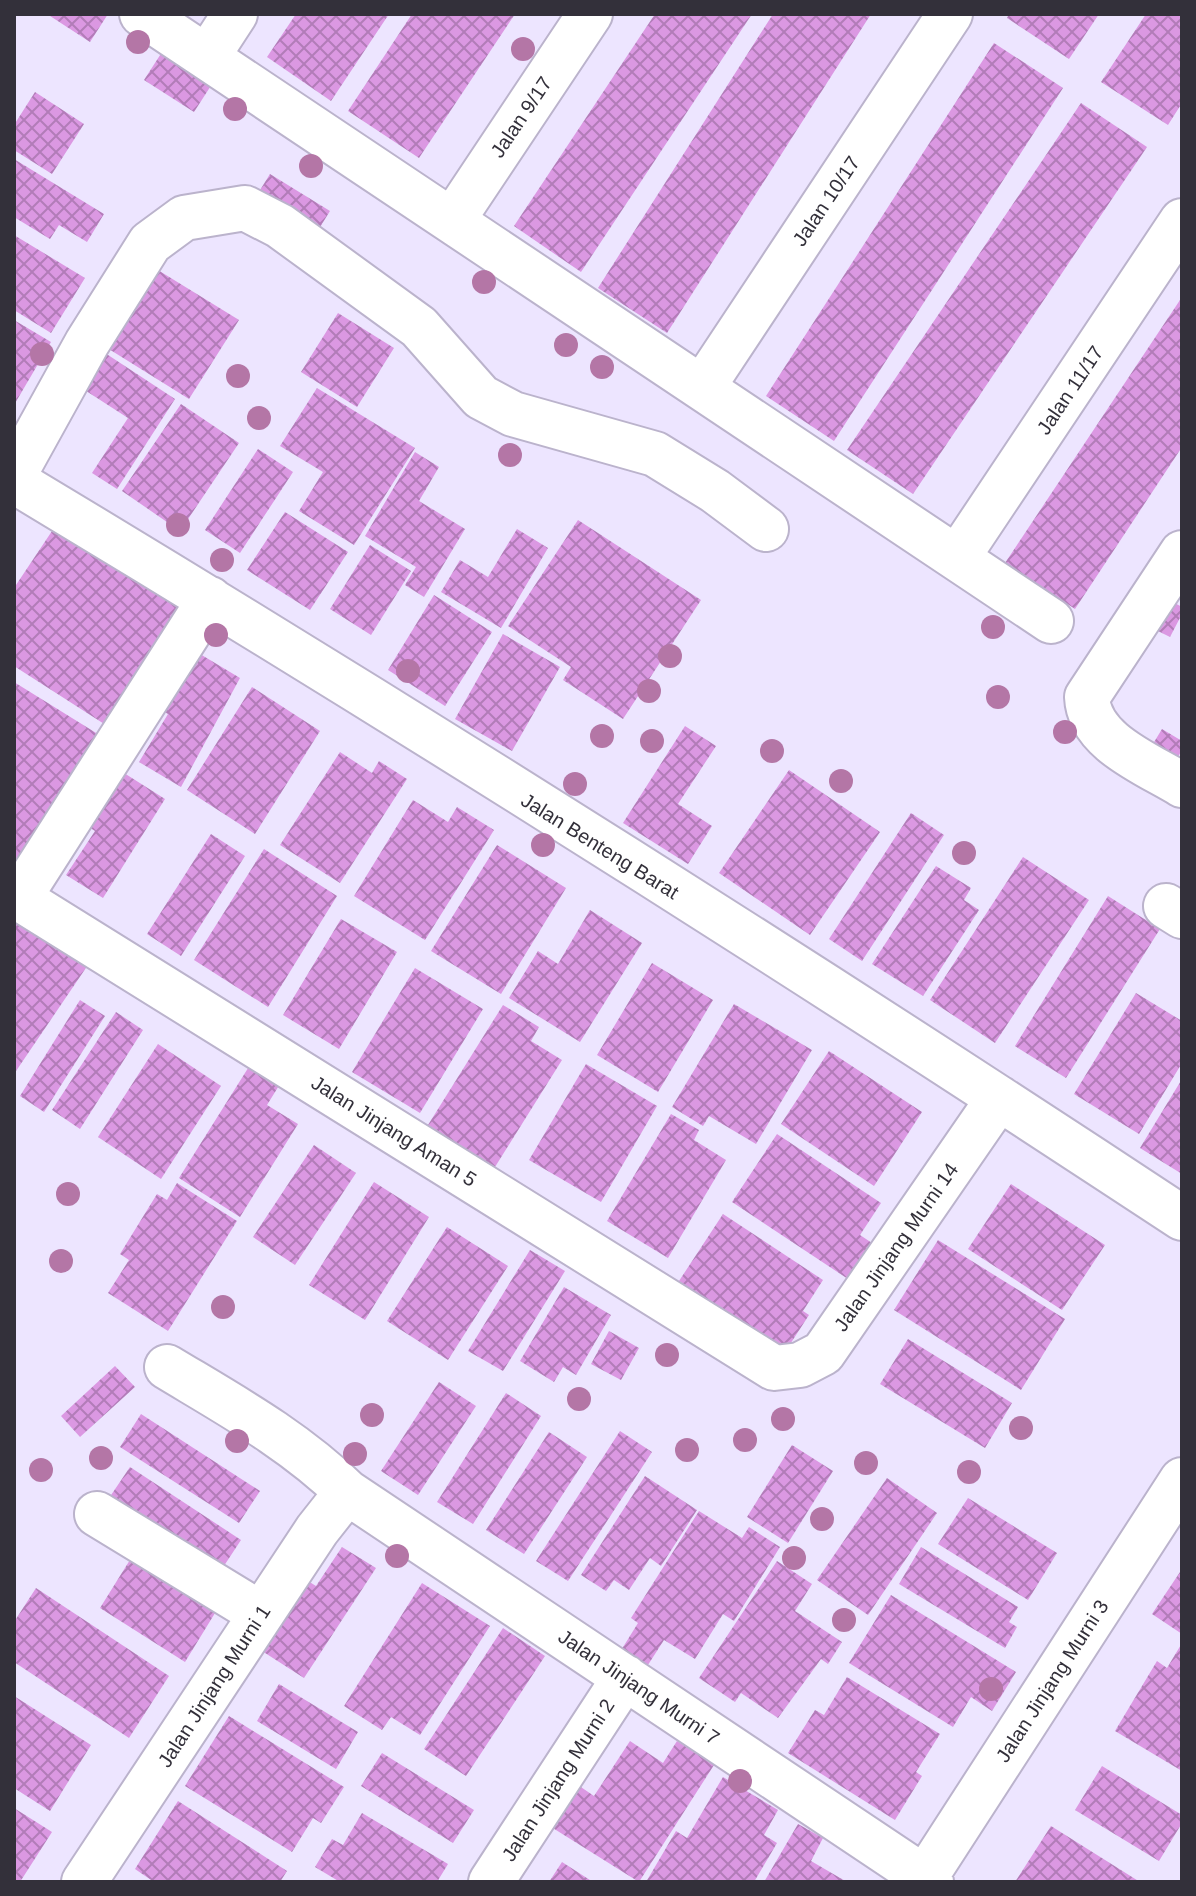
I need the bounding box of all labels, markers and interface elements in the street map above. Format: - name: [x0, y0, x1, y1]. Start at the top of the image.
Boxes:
- street label: Jalan 9/17: [486, 73, 556, 161]
- street label: Jalan 10/17: [788, 152, 864, 250]
- street label: Jalan 11/17: [1032, 342, 1108, 438]
- street label: Jalan Benteng Barat: [517, 789, 683, 904]
- street label: Jalan Jinjang Aman 5: [308, 1071, 480, 1191]
- street label: Jalan Jinjang Murni 14: [830, 1159, 962, 1335]
- street label: Jalan Jinjang Murni 3: [991, 1596, 1113, 1766]
- street label: Jalan Jinjang Murni 1: [153, 1601, 275, 1771]
- street label: Jalan Jinjang Murni 7: [555, 1625, 723, 1749]
- street label: Jalan Jinjang Murni 2: [497, 1695, 619, 1865]

